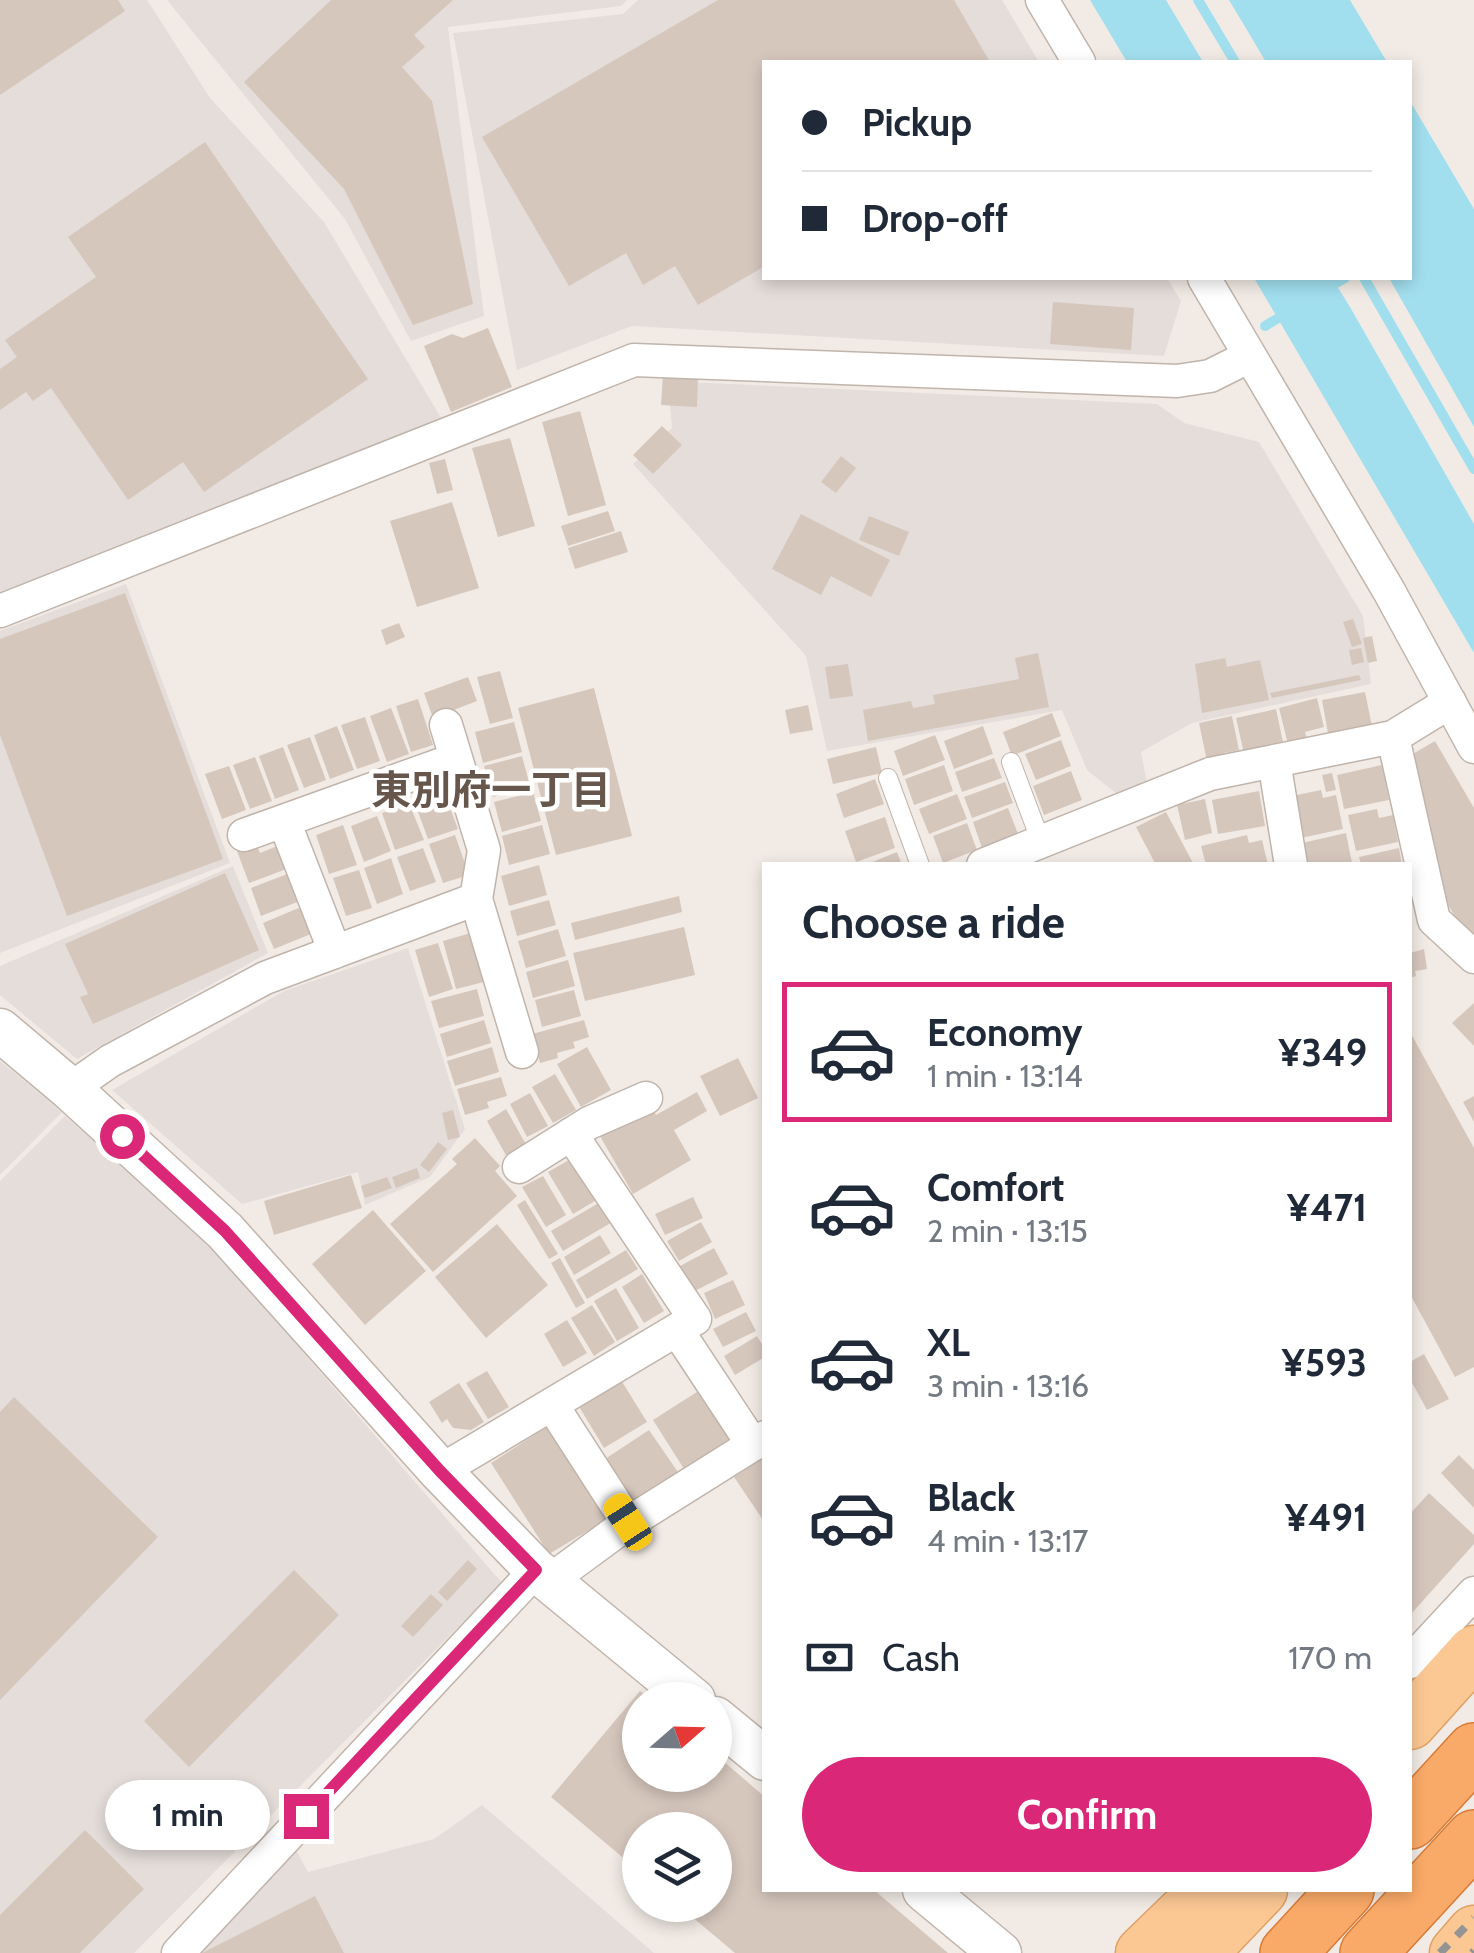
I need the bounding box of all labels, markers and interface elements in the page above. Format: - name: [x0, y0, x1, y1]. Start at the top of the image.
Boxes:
- text: Pickup: [862, 99, 972, 146]
- text: Drop-off: [862, 195, 1008, 242]
- district label: 東別府一丁目: [371, 765, 611, 814]
- text: Choose a ride: [802, 895, 1065, 949]
- icon: car: [807, 1007, 897, 1097]
- text: Economy: [927, 1009, 1082, 1056]
- text: ¥349: [1279, 1029, 1367, 1076]
- text: 1 min · 13:14: [927, 1056, 1083, 1095]
- route start: [100, 1114, 145, 1159]
- icon: car: [807, 1162, 897, 1252]
- text: Comfort: [927, 1164, 1064, 1211]
- text: ¥471: [1287, 1184, 1367, 1231]
- text: 2 min · 13:15: [927, 1211, 1088, 1250]
- icon: car: [807, 1317, 897, 1407]
- text: XL: [927, 1319, 970, 1366]
- text: ¥593: [1282, 1339, 1367, 1386]
- text: 3 min · 13:16: [927, 1366, 1089, 1405]
- icon: car: [807, 1472, 897, 1562]
- text: Black: [927, 1474, 1015, 1521]
- car: [599, 1489, 657, 1555]
- text: ¥491: [1285, 1494, 1367, 1541]
- text: 4 min · 13:17: [927, 1521, 1088, 1560]
- icon: cash: [802, 1630, 857, 1685]
- text: Cash: [882, 1634, 960, 1681]
- text: 170 m: [1288, 1638, 1372, 1677]
- north arrow: [622, 1682, 732, 1792]
- map controls: [622, 1682, 732, 1922]
- button: Confirm: [802, 1757, 1372, 1872]
- callout: 1 min: [106, 1781, 271, 1851]
- route end: [284, 1794, 329, 1839]
- text: 1 min: [151, 1795, 224, 1834]
- button: layers: [622, 1812, 732, 1922]

